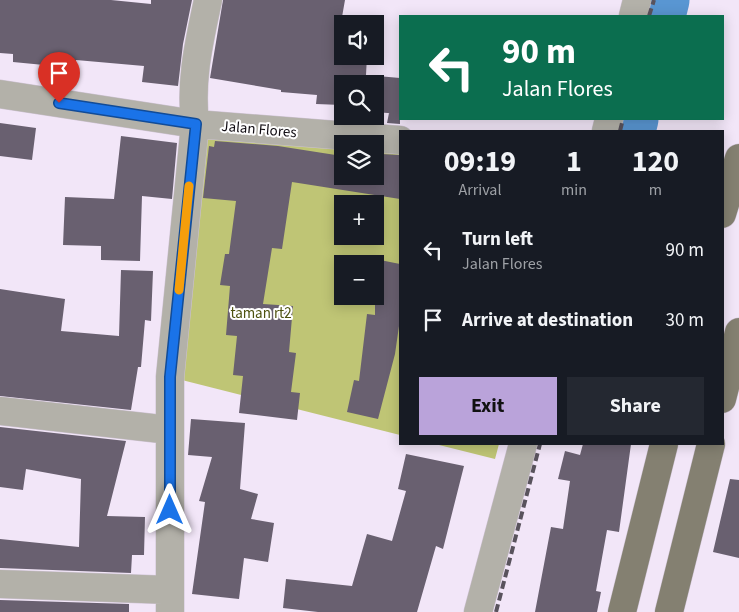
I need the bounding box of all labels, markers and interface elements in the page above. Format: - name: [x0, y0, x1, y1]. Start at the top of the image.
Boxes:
- map controls: [334, 15, 384, 305]
- button: sound: [334, 15, 384, 65]
- text: 90 m: [502, 27, 576, 77]
- icon: left: [419, 35, 484, 100]
- pin: [38, 52, 80, 103]
- icon: arrive: [45, 59, 73, 87]
- text: Jalan Flores: [502, 73, 613, 105]
- button: search: [334, 75, 384, 125]
- street label: Jalan Flores: [220, 116, 297, 143]
- button: layers: [334, 135, 384, 185]
- text: 09:19: [444, 140, 516, 183]
- text: 1: [566, 140, 582, 183]
- text: 120: [632, 140, 679, 183]
- text: Arrival: [458, 179, 501, 201]
- text: min: [561, 179, 587, 201]
- text: m: [649, 179, 662, 201]
- button: +: [334, 195, 384, 245]
- text: Turn left: [462, 226, 533, 253]
- icon: left: [419, 236, 447, 264]
- text: 90 m: [666, 237, 704, 264]
- text: Jalan Flores: [462, 253, 543, 275]
- button: −: [334, 255, 384, 305]
- park label: taman rt2: [230, 303, 292, 324]
- icon: arrive: [419, 306, 447, 334]
- text: Arrive at destination: [462, 307, 633, 334]
- text: 30 m: [666, 307, 704, 334]
- button: Exit: [419, 377, 557, 435]
- button: Share: [567, 377, 704, 435]
- position arrow: [143, 483, 195, 535]

